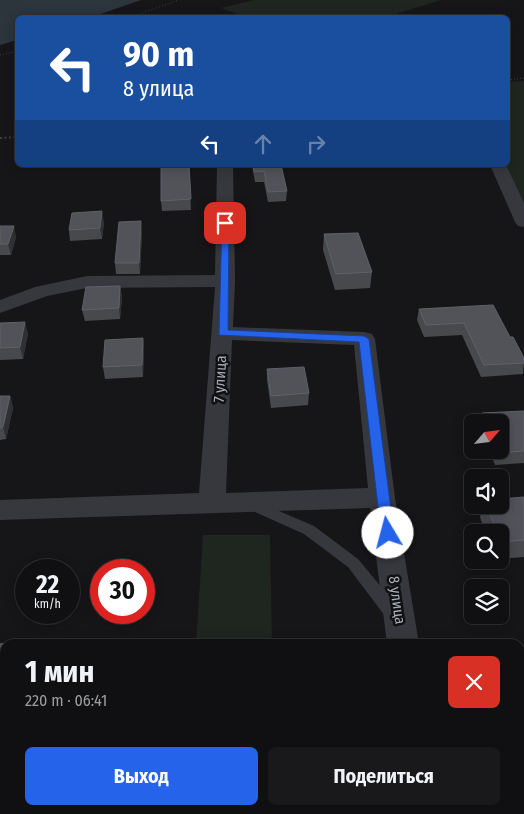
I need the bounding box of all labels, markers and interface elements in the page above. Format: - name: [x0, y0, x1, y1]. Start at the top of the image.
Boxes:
- text: 90 m: [123, 33, 194, 75]
- icon: left: [40, 35, 105, 100]
- text: 8 улица: [123, 75, 194, 102]
- icon: left: [196, 130, 224, 158]
- icon: ahead: [249, 130, 277, 158]
- icon: right: [302, 130, 330, 158]
- pin: [204, 202, 246, 244]
- icon: arrive: [211, 209, 239, 237]
- street label: 7 улица: [210, 355, 230, 403]
- north arrow: [464, 414, 509, 459]
- map controls: [464, 414, 509, 624]
- button: sound: [464, 469, 509, 514]
- position arrow: [361, 506, 413, 558]
- button: search: [464, 524, 509, 569]
- speed limit sign: 30: [90, 559, 155, 624]
- text: 22: [36, 570, 59, 600]
- street label: 8 улица: [385, 575, 409, 625]
- button: layers: [464, 579, 509, 624]
- text: km/h: [34, 597, 61, 611]
- text: 1 мин: [25, 654, 94, 690]
- button: close: [448, 656, 500, 708]
- text: 220 m · 06:41: [25, 691, 107, 710]
- button: Выход: [25, 747, 258, 805]
- button: Поделиться: [268, 747, 500, 805]

